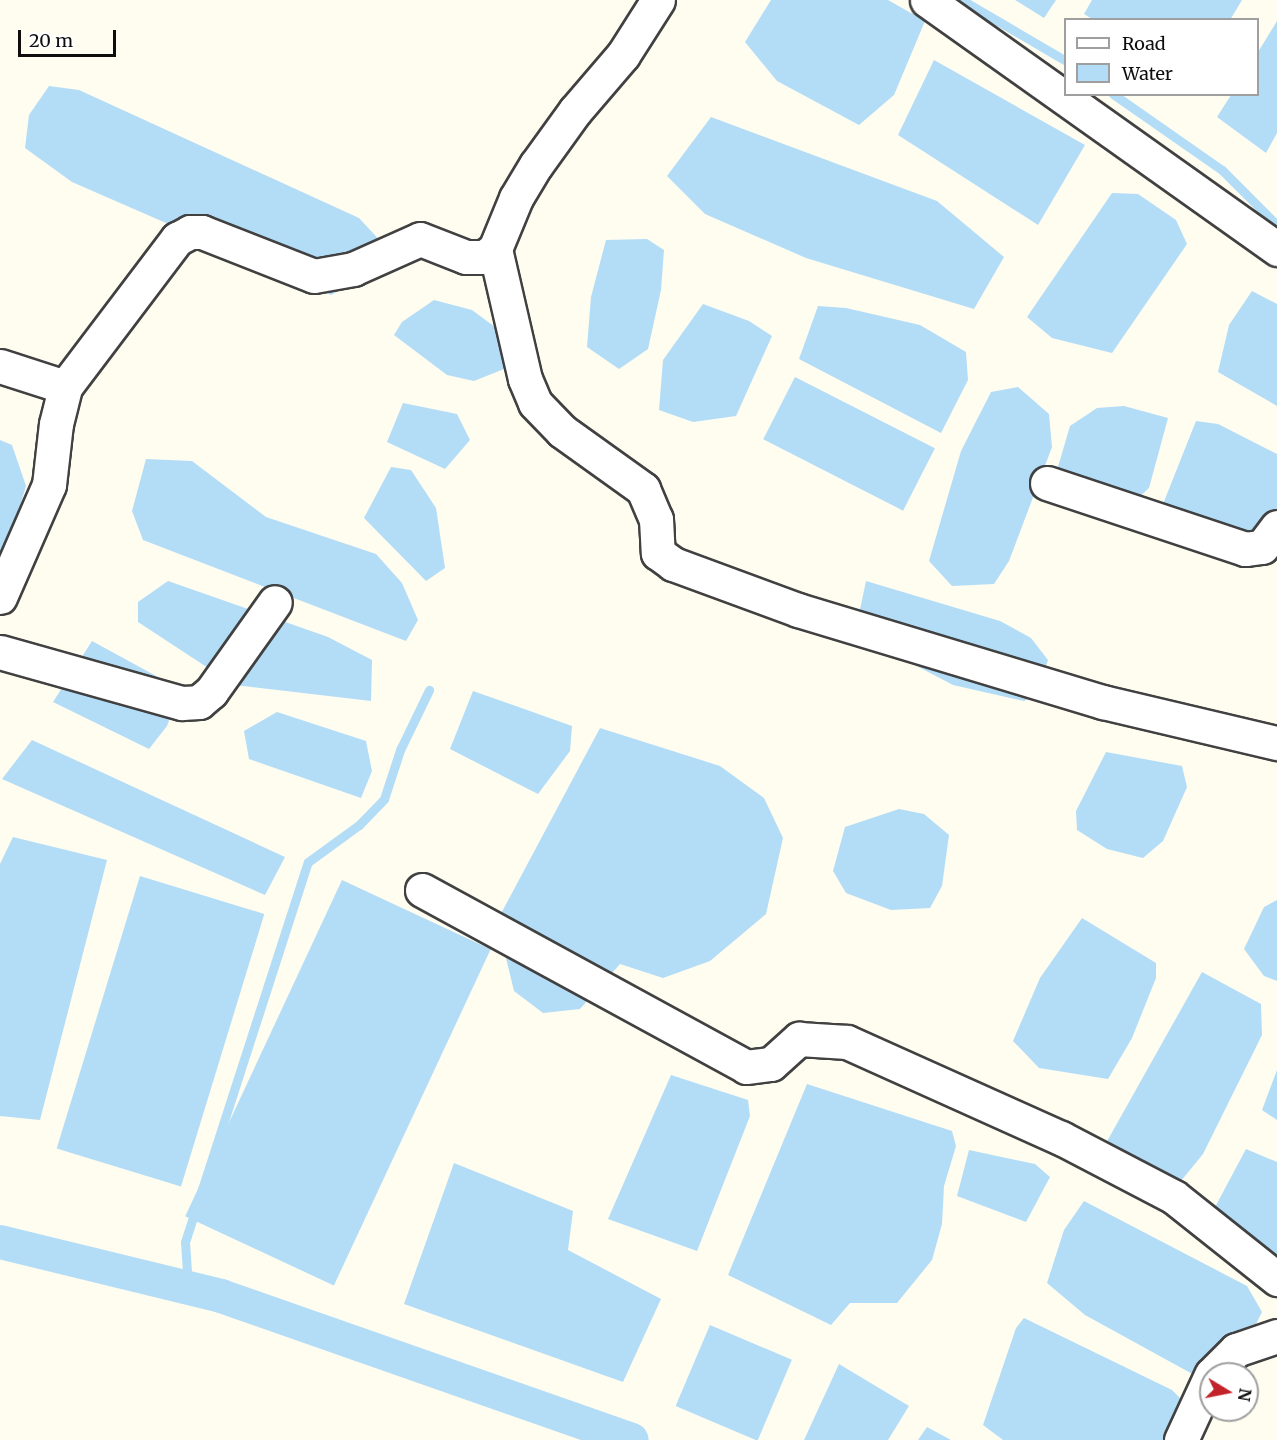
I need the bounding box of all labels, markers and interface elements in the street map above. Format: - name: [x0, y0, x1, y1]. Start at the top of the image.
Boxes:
- scale bar: [21, 18, 118, 56]
- legend: [1064, 18, 1259, 96]
- text: 20 m: [29, 29, 73, 52]
- text: Road: [1122, 32, 1166, 55]
- text: Water: [1122, 62, 1173, 85]
- north arrow: [1199, 1362, 1259, 1422]
- text: N: [1234, 1387, 1256, 1403]

